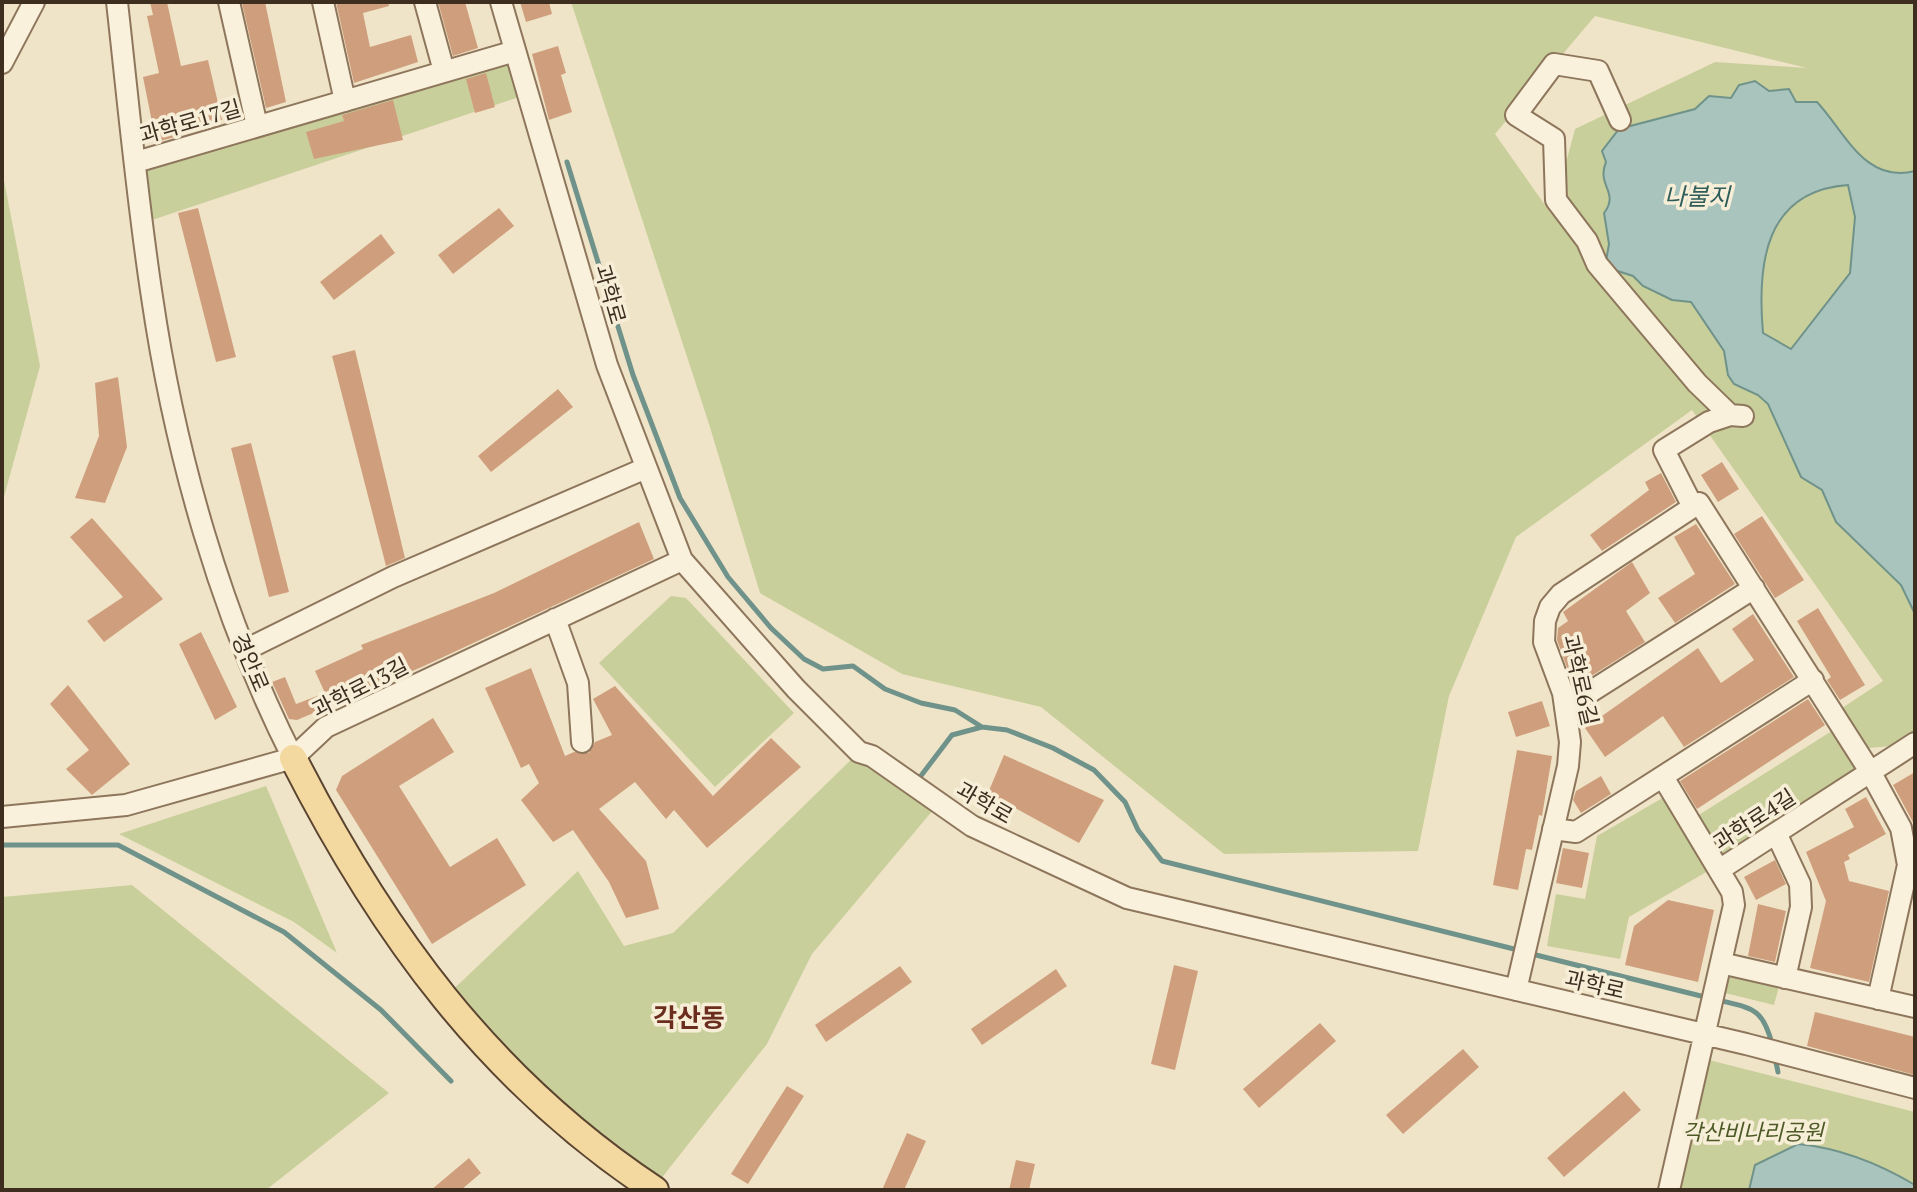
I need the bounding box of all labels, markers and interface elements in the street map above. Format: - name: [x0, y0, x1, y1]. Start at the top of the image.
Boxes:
- street label: 과학로17길: [136, 93, 244, 149]
- water label: 나불지: [1664, 180, 1732, 212]
- street label: 과학로: [589, 261, 633, 327]
- street label: 경안로: [226, 628, 276, 696]
- street label: 과학로6길: [1556, 632, 1606, 728]
- street label: 과학로13길: [307, 650, 413, 724]
- street label: 과학로: [951, 774, 1019, 830]
- street label: 과학로4길: [1707, 782, 1801, 856]
- street label: 과학로: [1562, 963, 1628, 1005]
- district label: 각산동: [653, 1000, 725, 1034]
- park label: 각산비나리공원: [1682, 1117, 1826, 1146]

